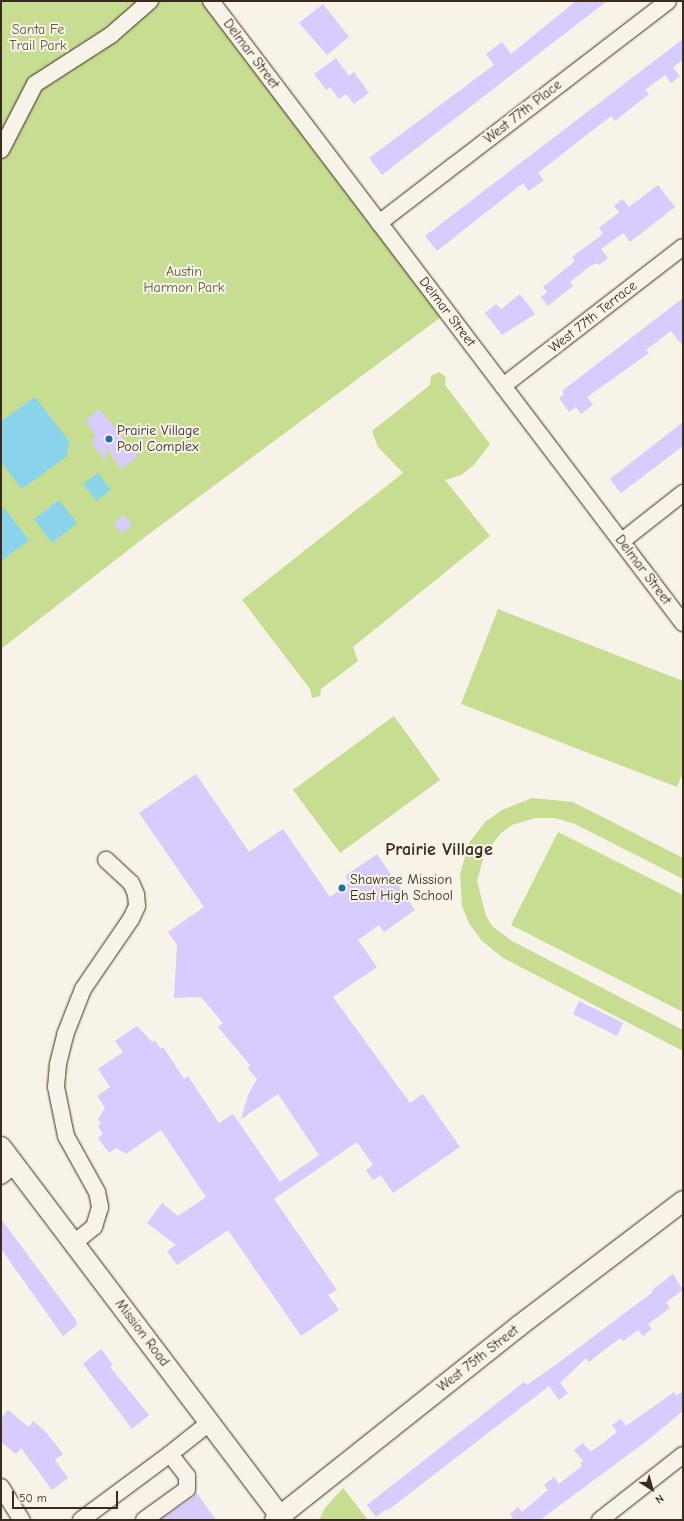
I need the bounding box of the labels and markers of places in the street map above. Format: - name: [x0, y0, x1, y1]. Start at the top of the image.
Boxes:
- place label: Prairie Village Pool Complex: [117, 423, 199, 456]
- marker: Prairie Village Pool Complex: [104, 434, 114, 444]
- place label: Shawnee Mission East High School: [350, 872, 453, 904]
- marker: Shawnee Mission East High School: [337, 883, 347, 893]

